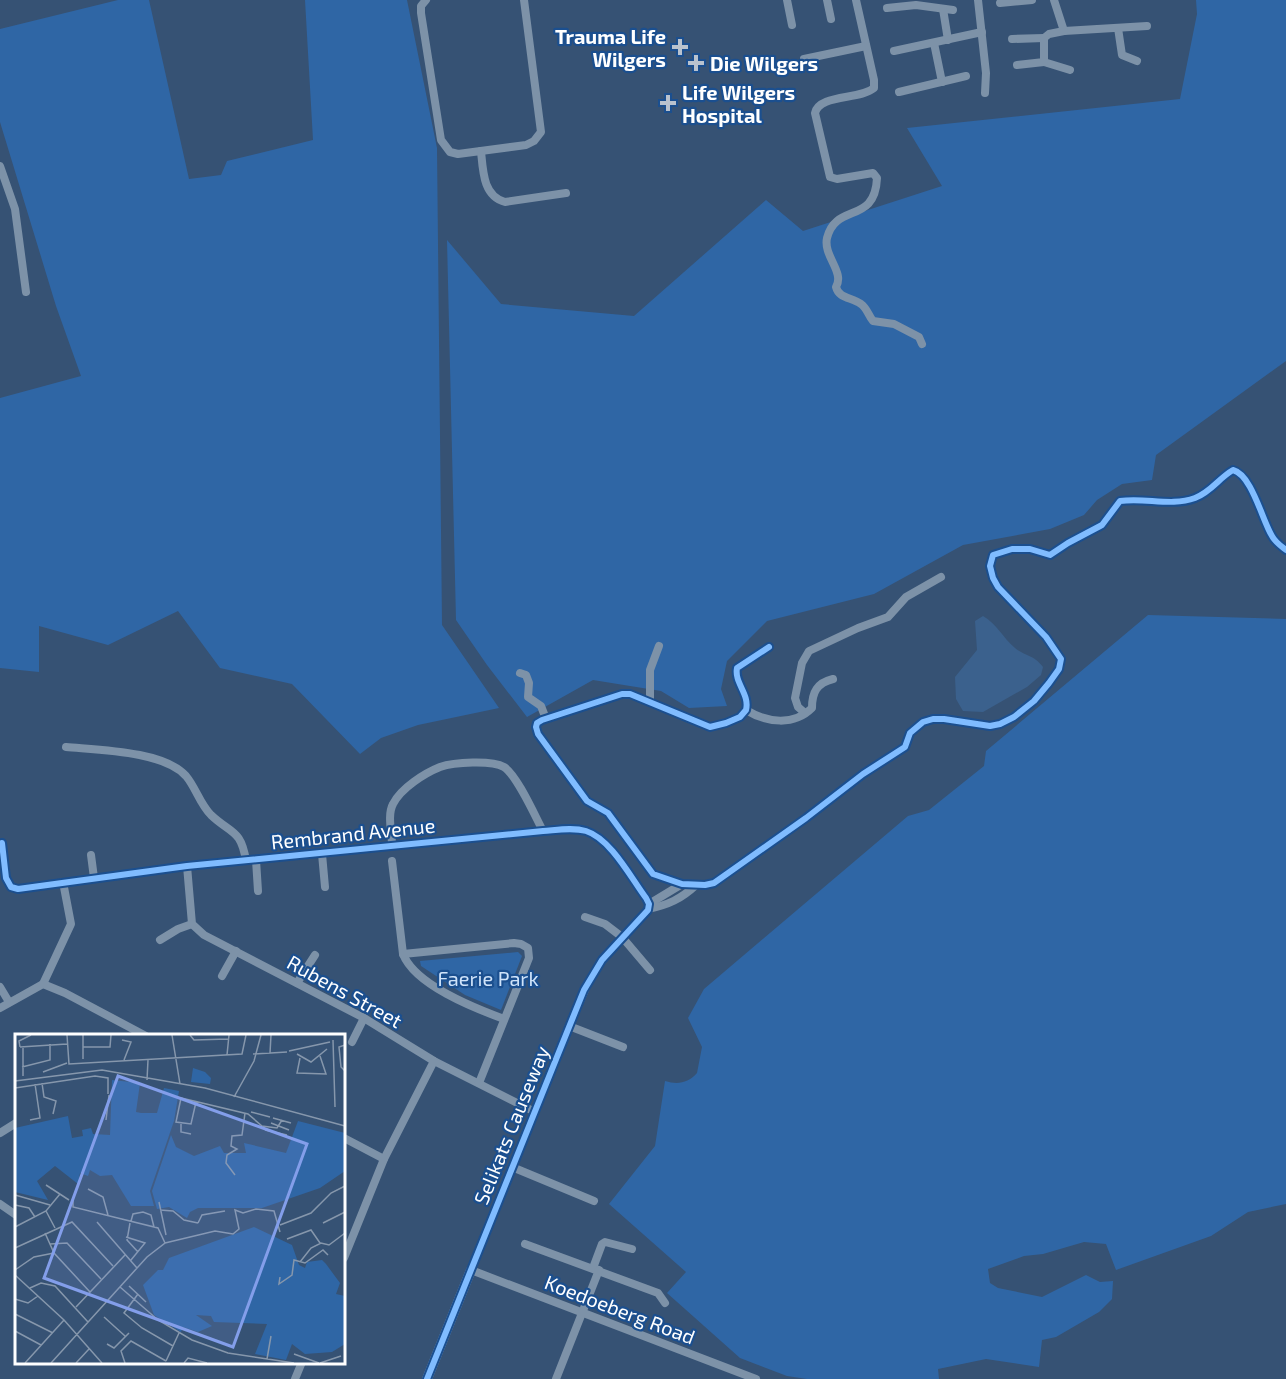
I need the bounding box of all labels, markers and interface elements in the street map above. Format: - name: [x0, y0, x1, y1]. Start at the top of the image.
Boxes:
- place label: Trauma Life Wilgers: [555, 24, 666, 71]
- marker: Trauma Life Wilgers: [671, 38, 689, 56]
- place label: Die Wilgers: [710, 51, 818, 75]
- marker: Die Wilgers: [687, 54, 705, 72]
- place label: Life Wilgers Hospital: [682, 80, 795, 127]
- marker: Life Wilgers Hospital: [659, 94, 677, 112]
- street label: Rembrand Avenue: [270, 812, 436, 854]
- street label: Rubens Street: [283, 950, 407, 1033]
- park label: Faerie Park: [437, 966, 539, 990]
- inset map: [15, 1034, 345, 1364]
- street label: Selikats Causeway: [468, 1042, 554, 1208]
- street label: Koedoeberg Road: [541, 1269, 699, 1349]

